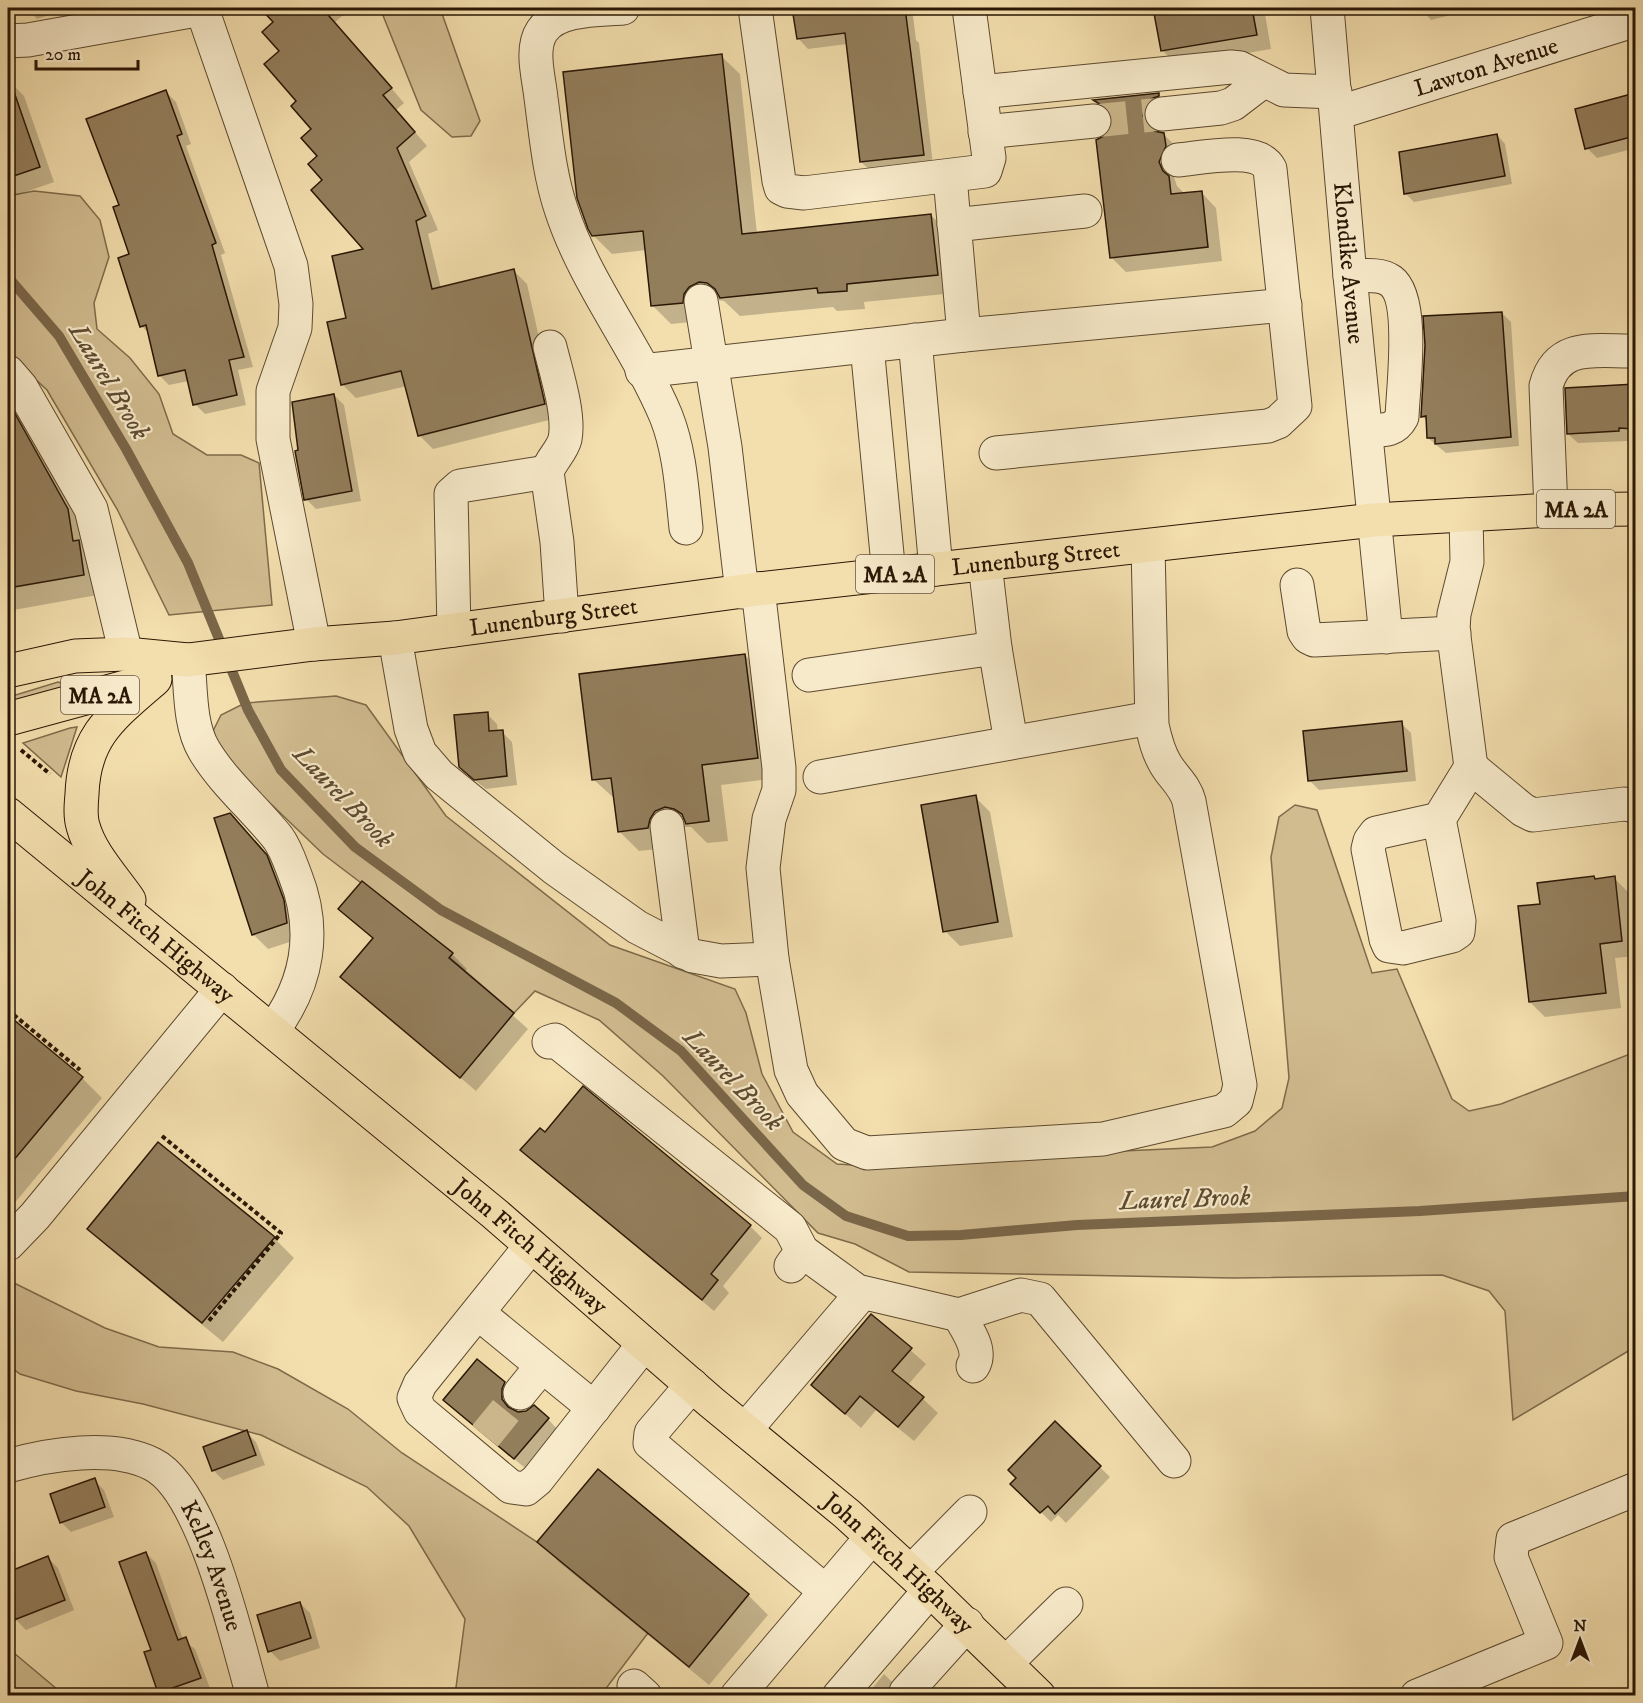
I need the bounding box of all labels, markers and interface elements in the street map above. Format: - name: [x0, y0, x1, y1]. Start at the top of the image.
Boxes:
- street label: Lawton Avenue: [1411, 31, 1562, 104]
- scale bar: [36, 33, 138, 71]
- text: 20 m: [45, 44, 81, 66]
- street label: Klondike Avenue: [1326, 181, 1371, 346]
- water label: Laurel Brook: [60, 316, 157, 446]
- road number: MA 2A: [1537, 490, 1615, 528]
- street label: Lunenburg Street: [950, 535, 1122, 583]
- road number: MA 2A: [856, 555, 934, 593]
- street label: Lunenburg Street: [468, 591, 640, 644]
- road number: MA 2A: [61, 676, 139, 714]
- water label: Laurel Brook: [284, 737, 400, 856]
- street label: John Fitch Highway: [69, 862, 241, 1010]
- water label: Laurel Brook: [674, 1020, 790, 1139]
- street label: John Fitch Highway: [445, 1170, 614, 1322]
- water label: Laurel Brook: [1117, 1181, 1251, 1218]
- street label: John Fitch Highway: [815, 1485, 980, 1641]
- street label: Kelley Avenue: [173, 1496, 249, 1635]
- north arrow: [1550, 1610, 1610, 1670]
- text: N: [1573, 1616, 1587, 1636]

